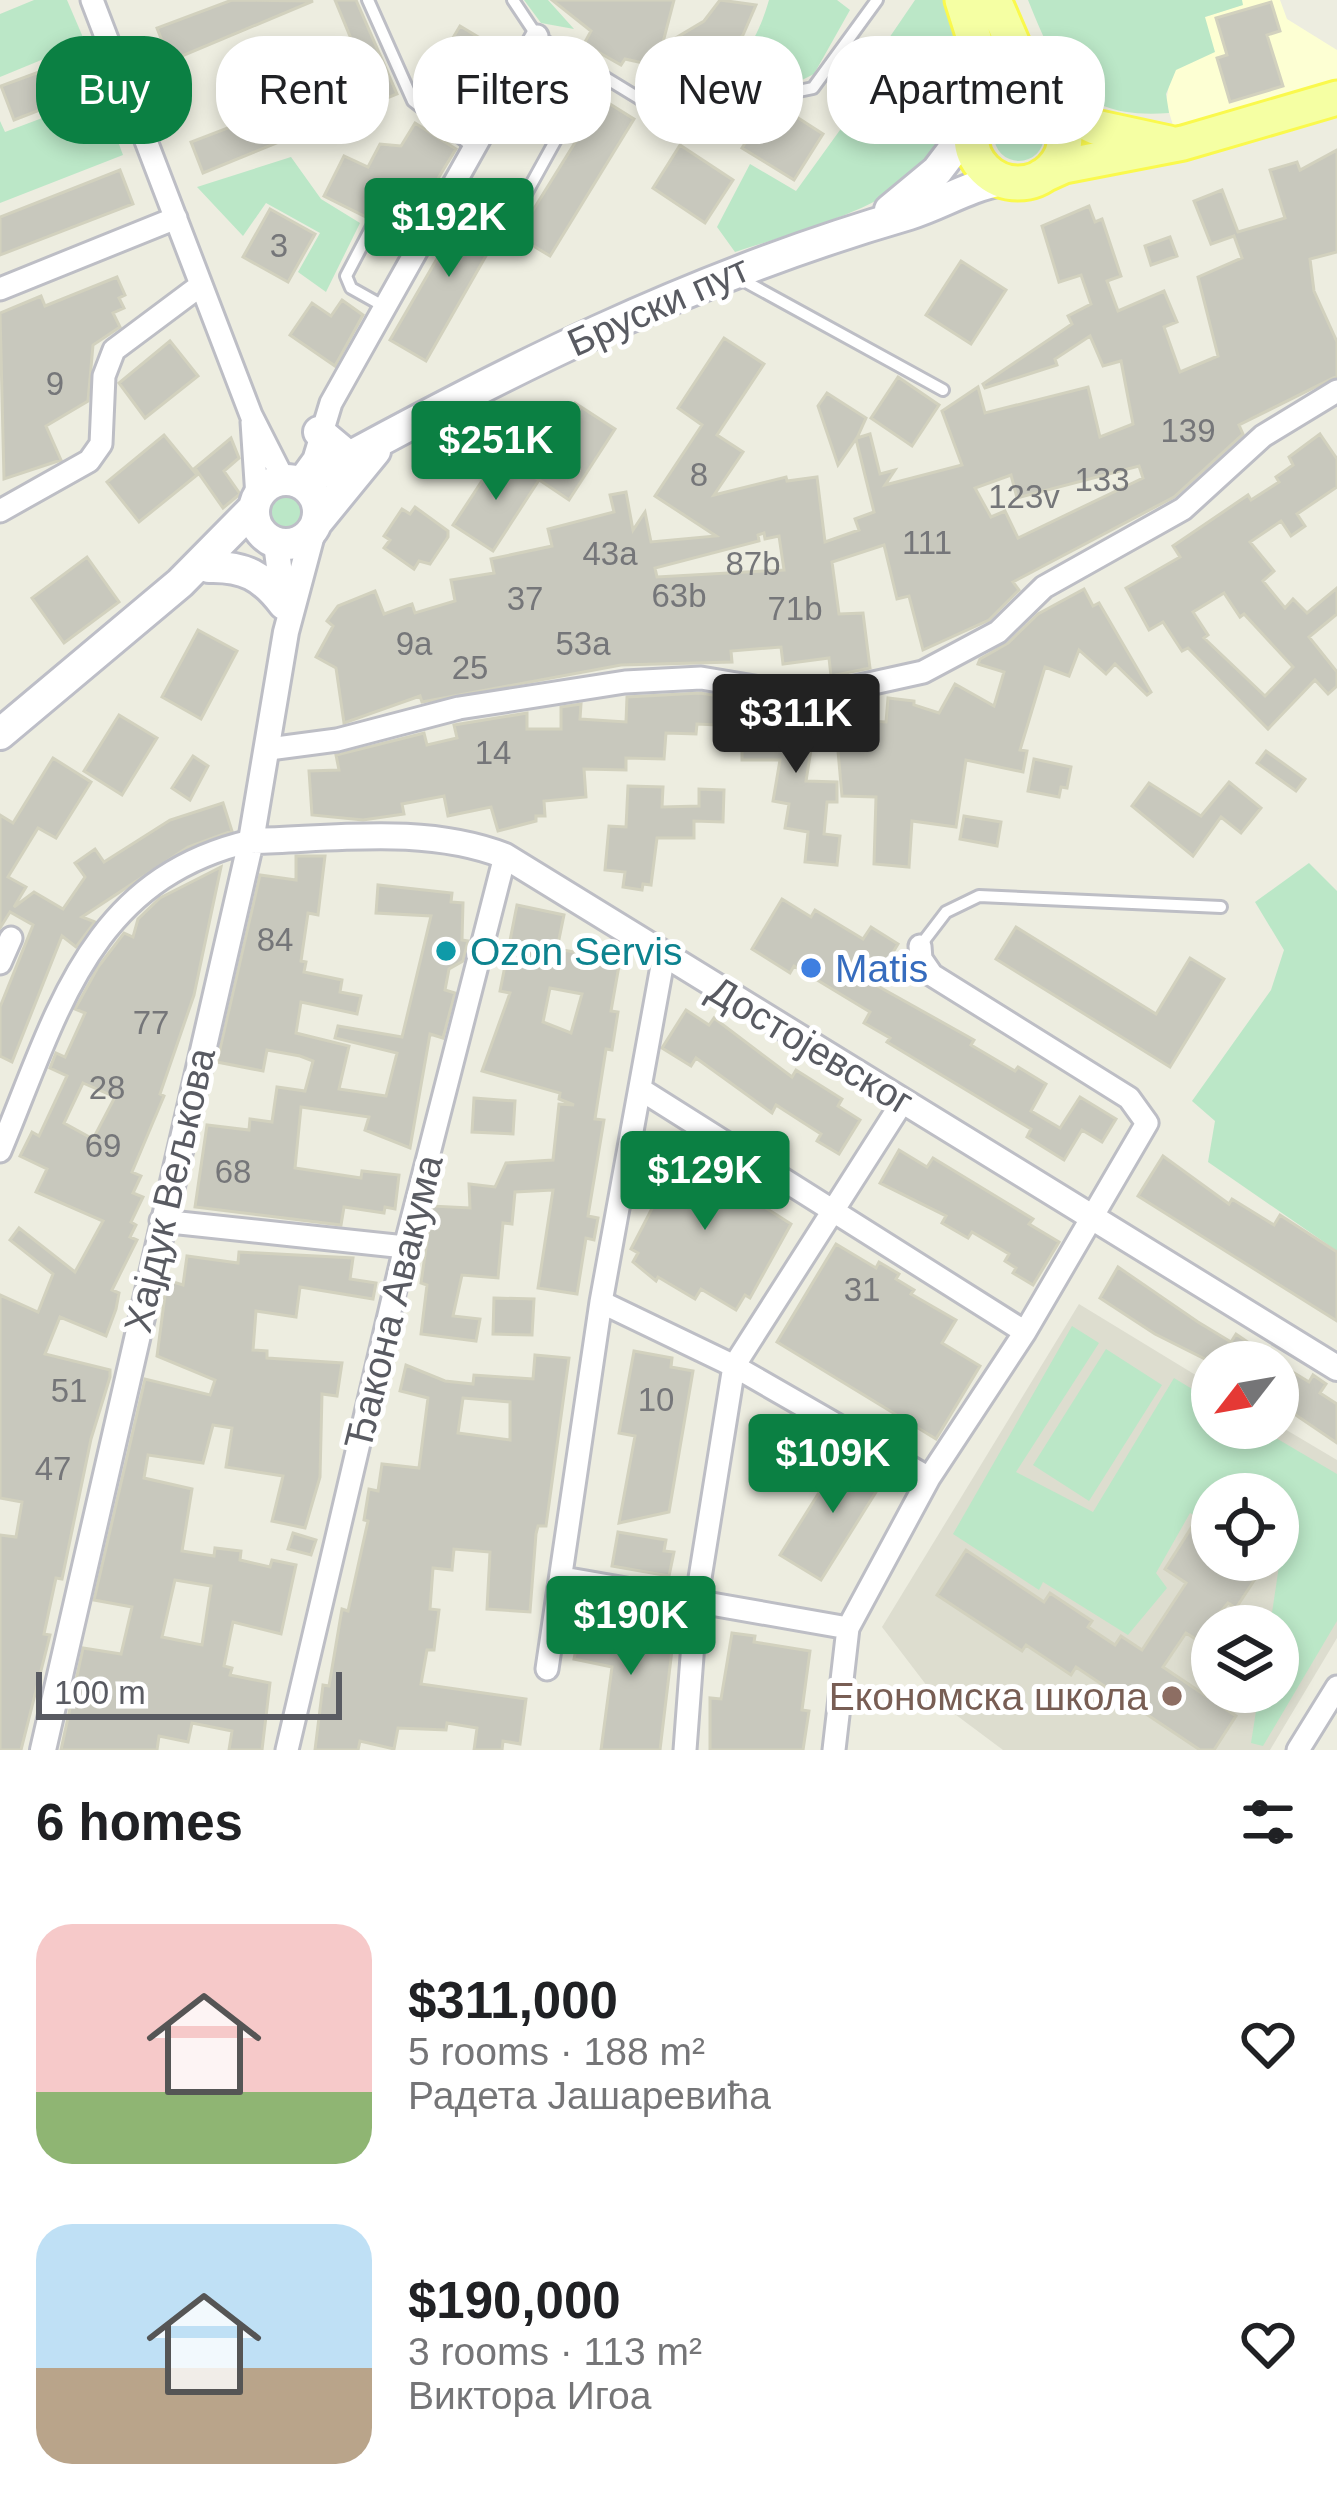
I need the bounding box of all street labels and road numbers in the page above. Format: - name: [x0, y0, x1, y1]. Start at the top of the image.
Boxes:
- street label: Бруски пут: [561, 246, 755, 364]
- street label: Достојевског: [701, 968, 921, 1123]
- street label: Хајдук Вељкова: [116, 1043, 223, 1337]
- street label: Ђакона Авакума: [336, 1150, 451, 1454]

